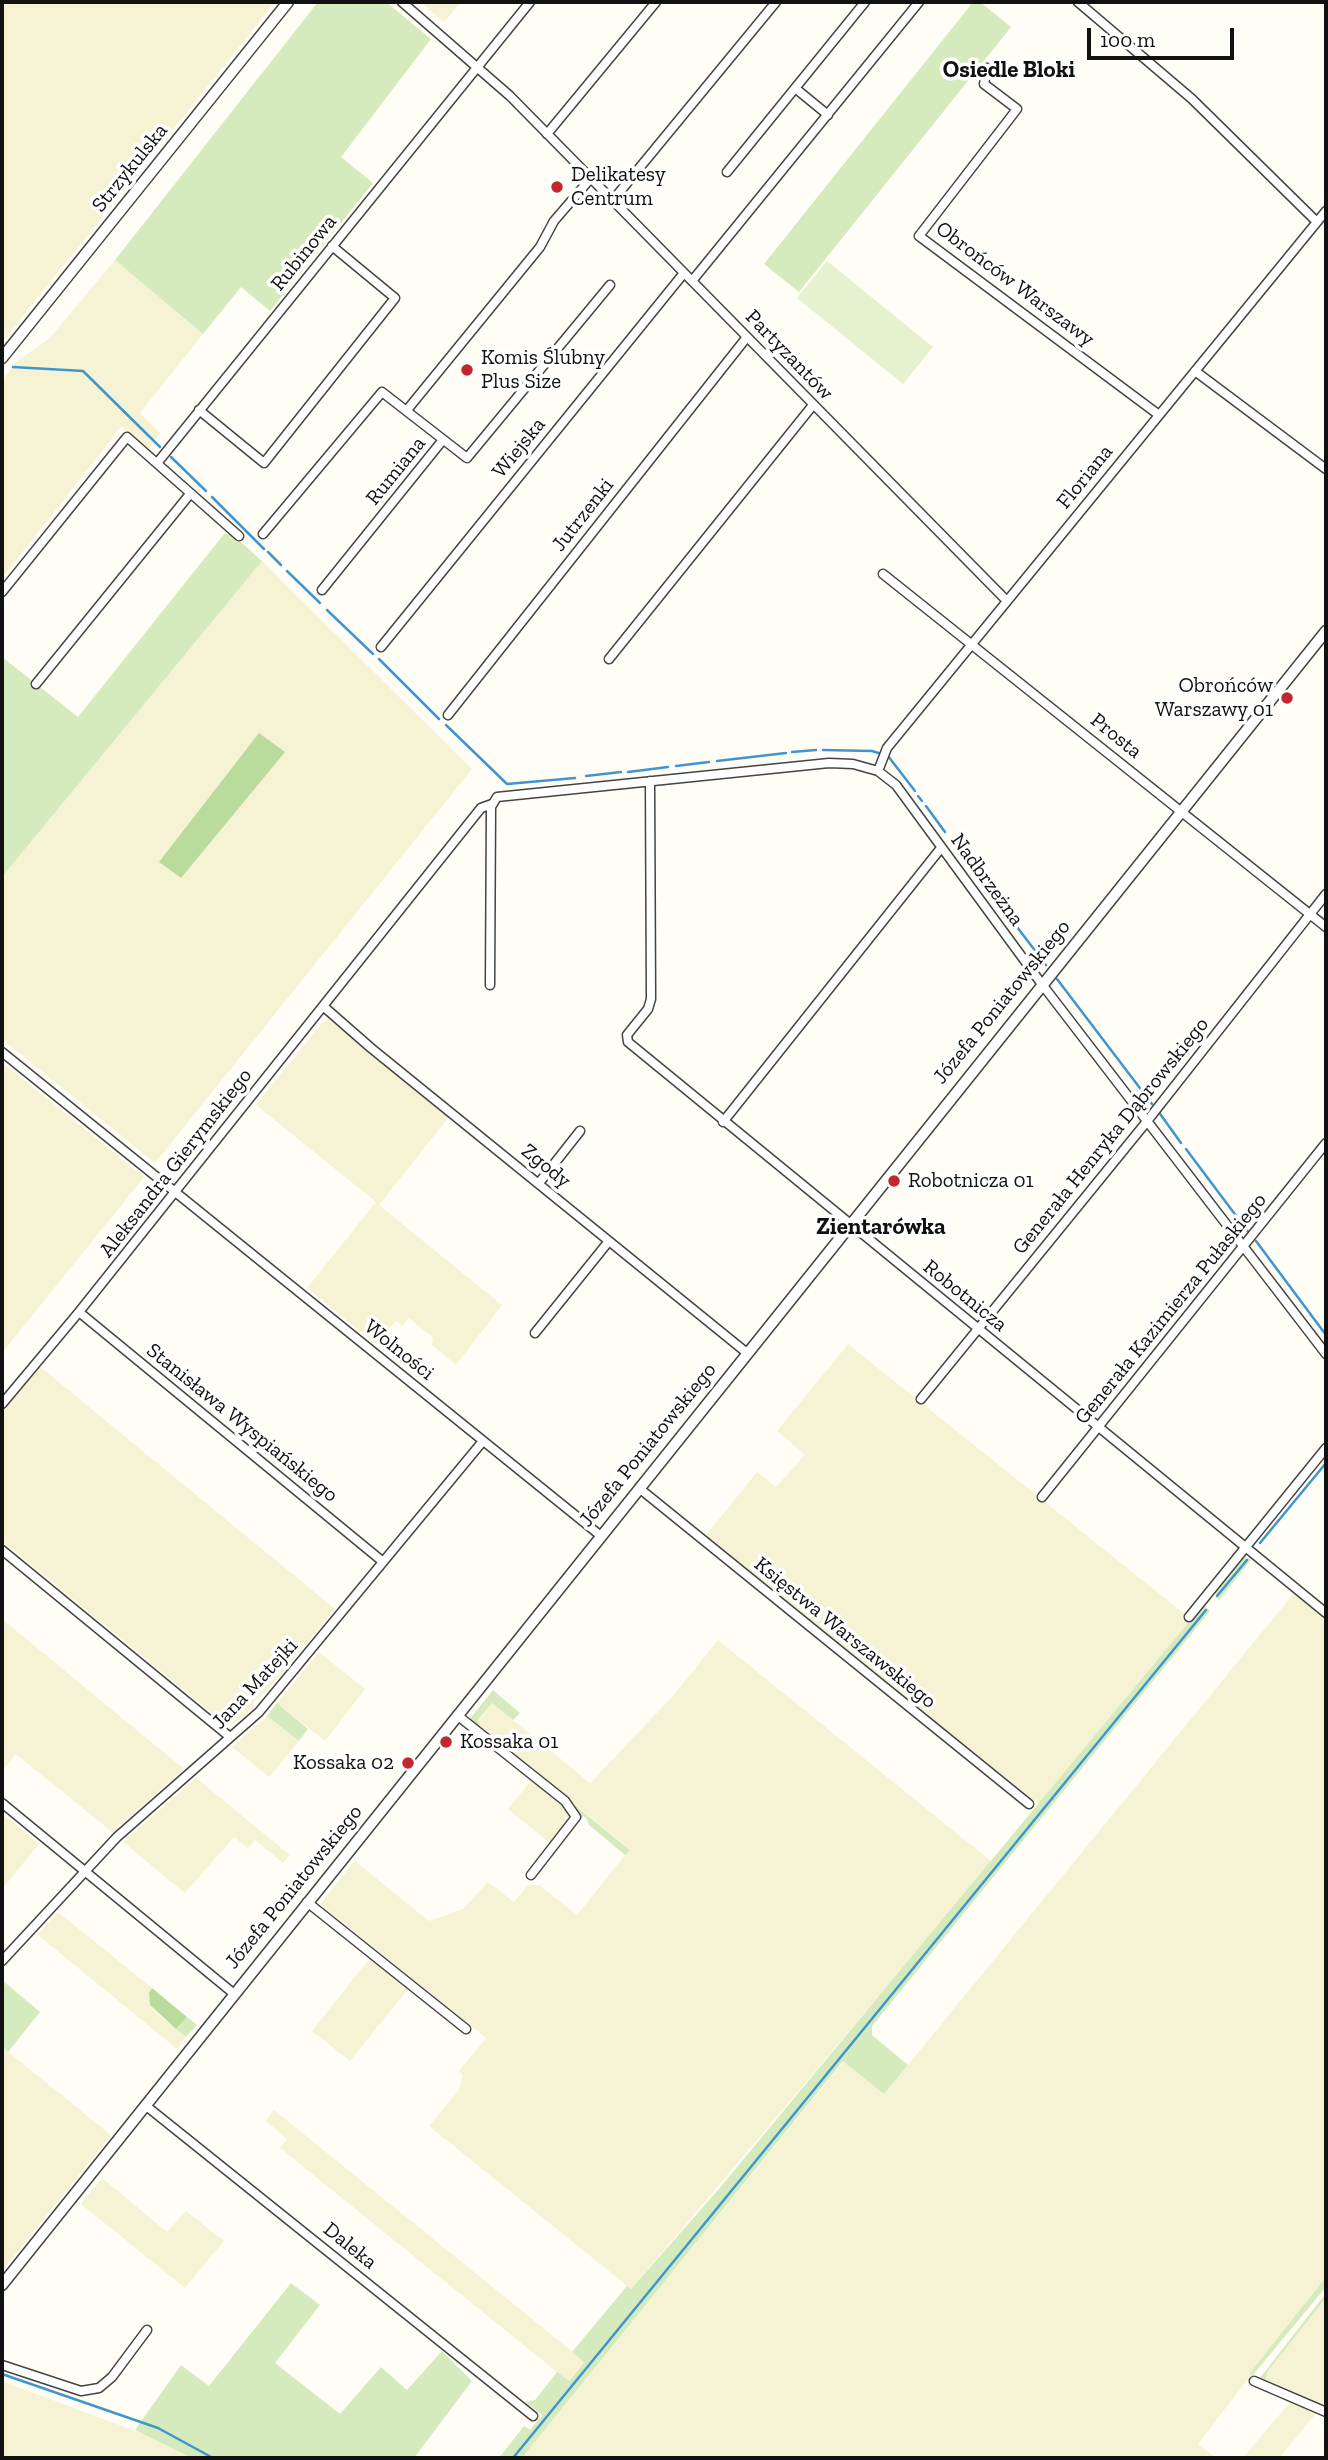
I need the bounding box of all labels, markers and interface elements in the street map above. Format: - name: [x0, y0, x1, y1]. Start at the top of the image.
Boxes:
- scale bar: [1090, 14, 1237, 58]
- text: 100 m: [1100, 27, 1155, 52]
- district label: Osiedle Bloki: [943, 56, 1075, 84]
- street label: Strzykulska: [87, 119, 173, 217]
- place label: Delikatesy Centrum: [571, 162, 666, 212]
- marker: Delikatesy Centrum: [549, 179, 565, 195]
- street label: Rubinowa: [266, 210, 342, 296]
- street label: Obrońców Warszawy: [931, 216, 1099, 352]
- street label: Partyzantów: [740, 305, 838, 405]
- place label: Komis Ślubny Plus Size: [481, 345, 605, 395]
- marker: Komis Ślubny Plus Size: [459, 362, 475, 378]
- street label: Wiejska: [487, 413, 551, 483]
- street label: Rumiana: [361, 432, 431, 510]
- street label: Floriana: [1052, 440, 1118, 514]
- street label: Jutrzenki: [547, 473, 619, 557]
- place label: Obrońców Warszawy 01: [1155, 673, 1273, 723]
- marker: Obrońców Warszawy 01: [1279, 690, 1295, 706]
- street label: Prosta: [1085, 708, 1147, 764]
- street label: Nadbrzeżna: [945, 829, 1029, 931]
- street label: Józefa Poniatowskiego: [928, 915, 1076, 1089]
- street label: Generała Henryka Dąbrowskiego: [1008, 1012, 1214, 1260]
- street label: Aleksandra Gierymskiego: [94, 1064, 258, 1262]
- street label: Zgody: [516, 1138, 576, 1194]
- place label: Robotnicza 01: [908, 1168, 1034, 1194]
- marker: Robotnicza 01: [886, 1173, 902, 1189]
- street label: Generała Kazimierza Pułaskiego: [1070, 1188, 1272, 1430]
- district label: Zientarówka: [816, 1213, 946, 1241]
- street label: Robotnicza: [918, 1255, 1012, 1337]
- street label: Wolności: [359, 1314, 439, 1386]
- street label: Stanisława Wyspiańskiego: [141, 1338, 343, 1508]
- street label: Józefa Poniatowskiego: [574, 1358, 722, 1532]
- street label: Księstwa Warszawskiego: [749, 1552, 941, 1714]
- street label: Jana Matejki: [207, 1634, 303, 1734]
- place label: Kossaka 01: [460, 1729, 558, 1755]
- marker: Kossaka 01: [438, 1734, 454, 1750]
- place label: Kossaka 02: [293, 1750, 394, 1776]
- marker: Kossaka 02: [400, 1755, 416, 1771]
- street label: Józefa Poniatowskiego: [220, 1800, 368, 1974]
- street label: Daleka: [318, 2217, 382, 2275]

